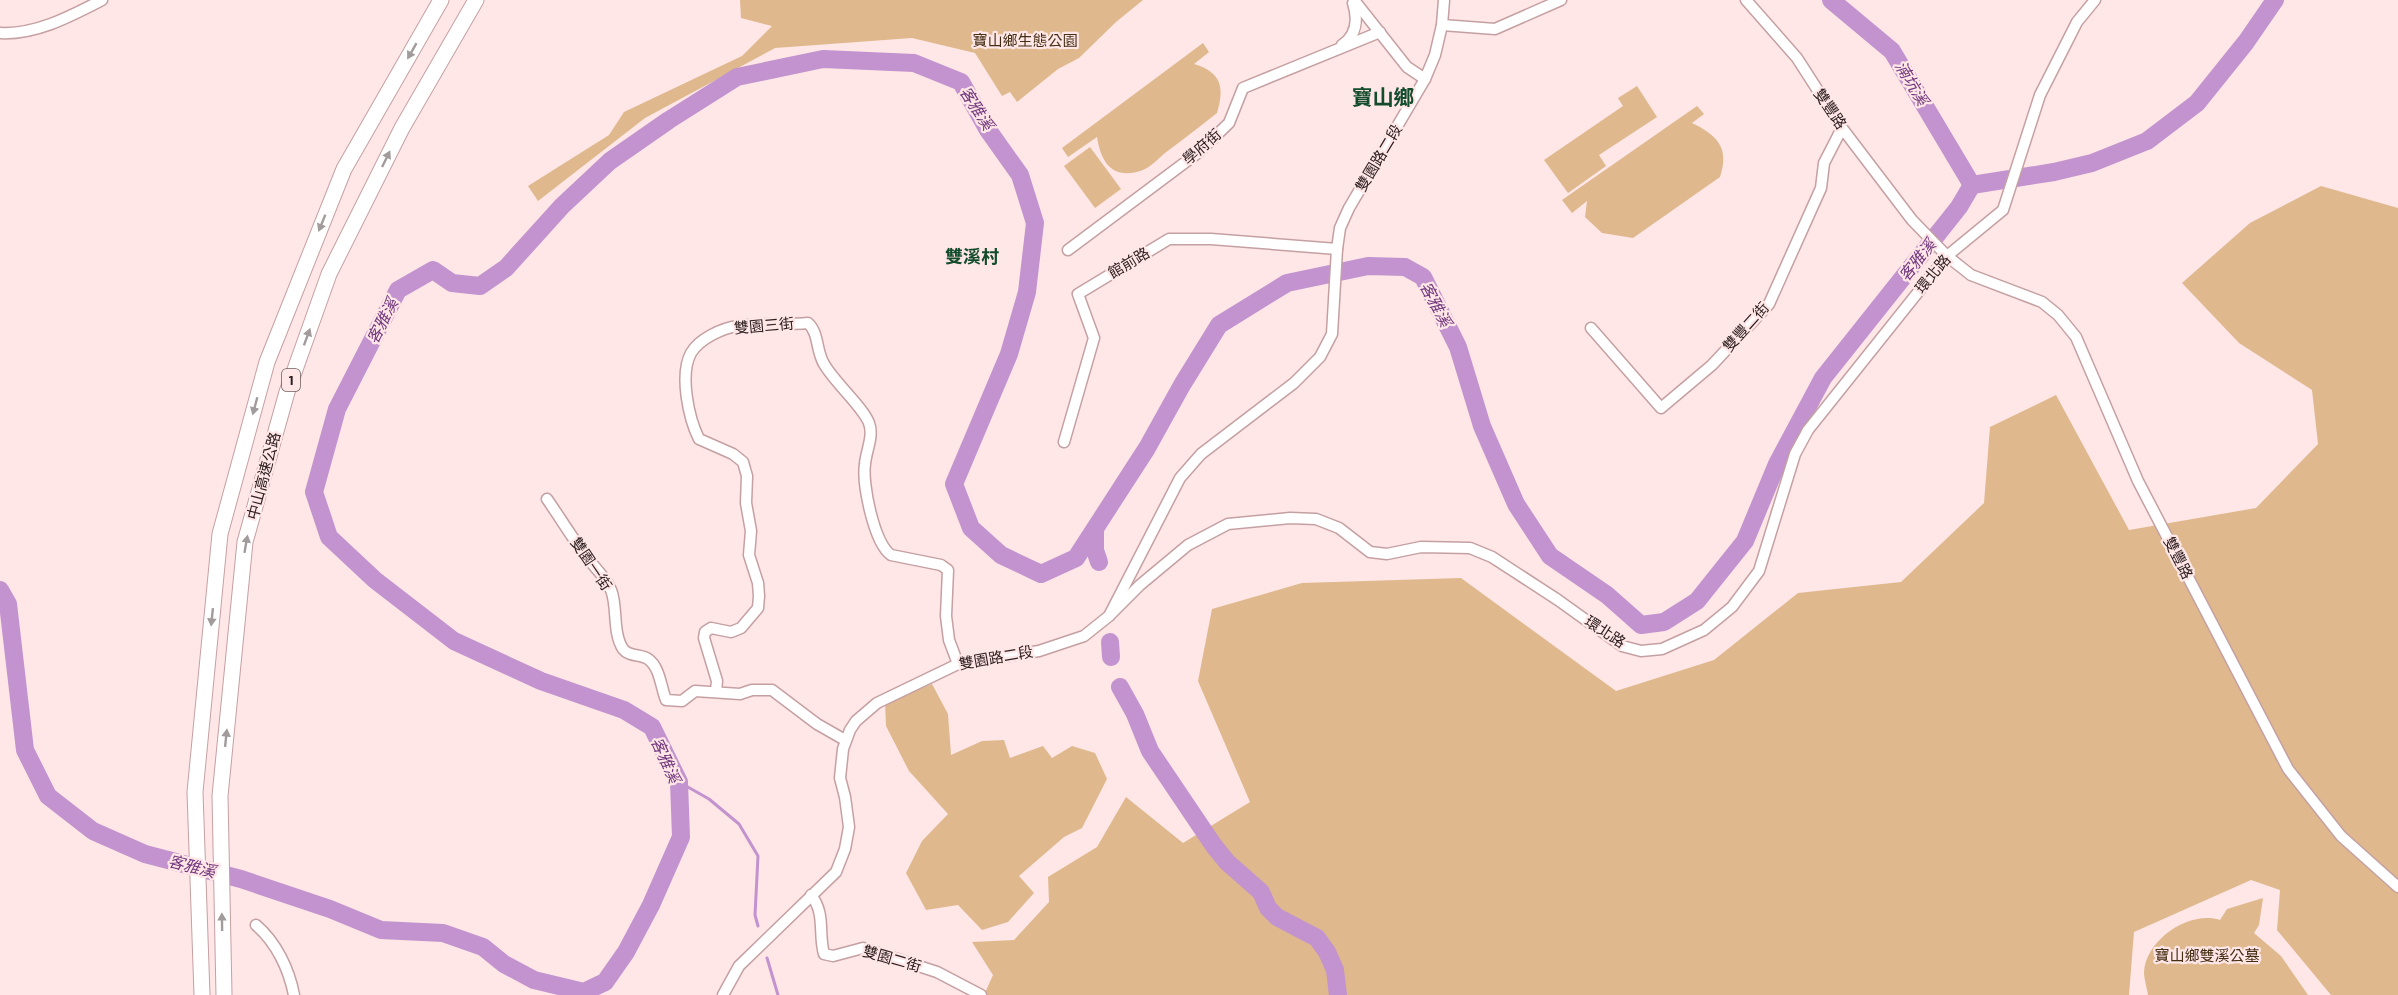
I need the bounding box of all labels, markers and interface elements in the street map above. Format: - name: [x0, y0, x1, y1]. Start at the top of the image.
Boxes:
- park label: 寶山鄉生態公園: [972, 31, 1078, 49]
- one-way arrow: [407, 43, 417, 60]
- water label: 湳坑溪: [1892, 57, 1934, 110]
- water label: 客雅溪: [956, 82, 1000, 135]
- district label: 寶山鄉: [1352, 84, 1415, 109]
- street label: 雙豐路: [1811, 85, 1851, 132]
- street label: 雙園路二段: [1351, 121, 1405, 194]
- street label: 學府街: [1178, 125, 1224, 168]
- one-way arrow: [381, 150, 391, 168]
- one-way arrow: [317, 215, 327, 233]
- water label: 客雅溪: [1894, 233, 1940, 284]
- street label: 館前路: [1105, 243, 1152, 281]
- district label: 雙溪村: [945, 245, 999, 267]
- street label: 環北路: [1911, 250, 1954, 296]
- water label: 客雅溪: [1417, 278, 1457, 331]
- water label: 客雅溪: [362, 293, 402, 346]
- street label: 雙豐二街: [1718, 298, 1772, 355]
- street label: 雙園三街: [733, 313, 795, 337]
- one-way arrow: [302, 328, 312, 346]
- road number: 1: [282, 369, 300, 391]
- one-way arrow: [249, 397, 259, 415]
- street label: 中山高速公路: [243, 430, 283, 522]
- street label: 雙豐路: [2161, 533, 2197, 582]
- one-way arrow: [242, 534, 251, 553]
- street label: 雙園一街: [568, 534, 616, 593]
- one-way arrow: [207, 608, 217, 627]
- street label: 環北路: [1582, 611, 1629, 651]
- street label: 雙園路二段: [957, 642, 1034, 672]
- one-way arrow: [221, 728, 230, 747]
- water label: 客雅溪: [648, 734, 686, 787]
- water label: 客雅溪: [167, 850, 220, 881]
- one-way arrow: [217, 912, 227, 931]
- street label: 雙園二街: [861, 941, 924, 975]
- park label: 寶山鄉雙溪公墓: [2154, 946, 2260, 964]

